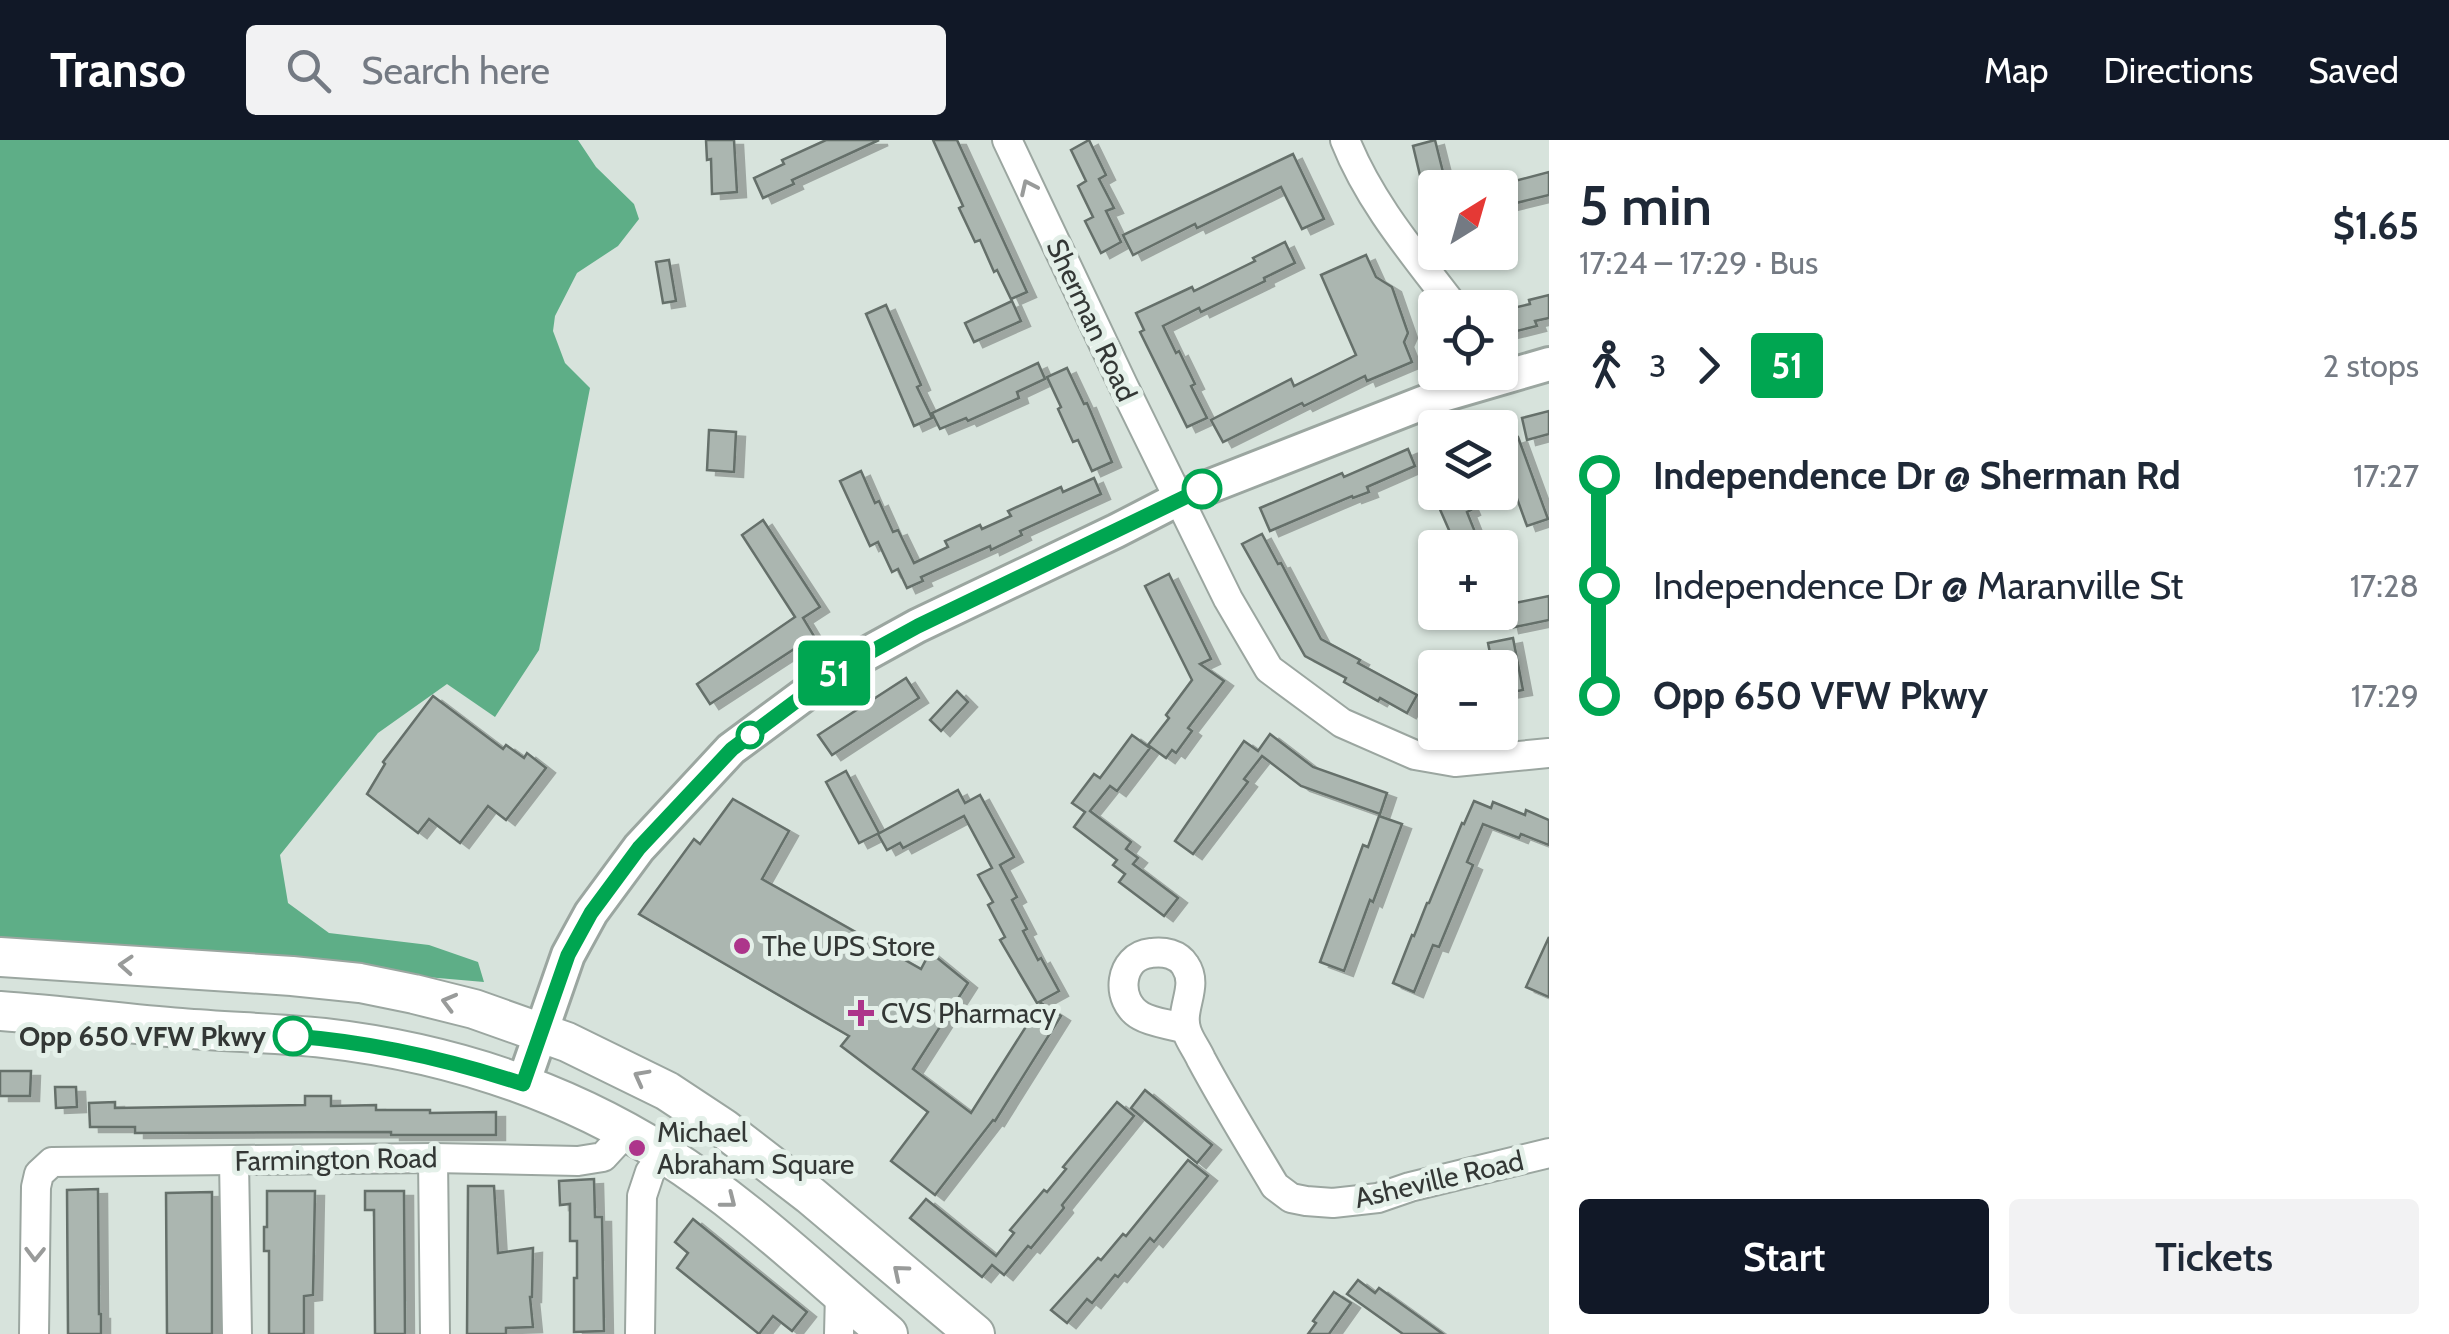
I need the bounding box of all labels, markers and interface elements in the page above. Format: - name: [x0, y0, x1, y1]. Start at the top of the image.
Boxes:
- search box: [246, 25, 946, 115]
- text: Transo: [50, 41, 186, 99]
- icon: search: [281, 43, 336, 98]
- text: Search here: [361, 47, 550, 94]
- text: Map: [1984, 49, 2049, 92]
- text: Directions: [2104, 49, 2253, 92]
- text: Saved: [2308, 49, 2399, 92]
- north arrow: [1418, 170, 1518, 270]
- map controls: [1418, 170, 1518, 750]
- text: 5 min: [1579, 172, 1712, 239]
- one-way arrow: [1021, 179, 1041, 197]
- text: $1.65: [2333, 202, 2419, 249]
- street label: Sherman Road: [1040, 233, 1144, 407]
- text: 17:24 – 17:29 · Bus: [1579, 243, 1818, 282]
- button: locate: [1418, 290, 1518, 390]
- icon: walk: [1579, 338, 1634, 393]
- icon: forward: [1681, 338, 1736, 393]
- text: 51: [1771, 344, 1803, 387]
- text: 3: [1649, 346, 1666, 385]
- text: 2 stops: [2322, 346, 2419, 385]
- button: layers: [1418, 410, 1518, 510]
- text: Independence Dr @ Sherman Rd: [1653, 452, 2181, 499]
- text: 17:27: [2353, 456, 2419, 495]
- unlabelled marker: [1183, 470, 1221, 508]
- button: +: [1418, 530, 1518, 630]
- text: Independence Dr @ Maranville St: [1653, 562, 2183, 609]
- text: 17:28: [2350, 566, 2419, 605]
- line badge: 51: [789, 640, 879, 706]
- button: −: [1418, 650, 1518, 750]
- text: 51: [818, 652, 850, 695]
- text: Opp 650 VFW Pkwy: [1653, 672, 1988, 719]
- text: 17:29: [2351, 676, 2419, 715]
- unlabelled marker: [737, 722, 763, 748]
- place label: The UPS Store: [762, 929, 935, 963]
- marker: The UPS Store: [731, 935, 753, 957]
- one-way arrow: [118, 955, 134, 976]
- one-way arrow: [440, 993, 458, 1014]
- place label: CVS Pharmacy: [881, 996, 1056, 1030]
- marker: CVS Pharmacy: [850, 1002, 872, 1024]
- marker: Opp 650 VFW Pkwy: [274, 1017, 312, 1055]
- place label: Opp 650 VFW Pkwy: [19, 1019, 266, 1053]
- one-way arrow: [633, 1070, 651, 1089]
- place label: Michael Abraham Square: [657, 1115, 854, 1181]
- marker: Michael Abraham Square: [626, 1137, 648, 1159]
- street label: Farmington Road: [234, 1140, 438, 1178]
- street label: Asheville Road: [1351, 1143, 1527, 1215]
- one-way arrow: [717, 1189, 735, 1207]
- button: Start: [1579, 1199, 1989, 1314]
- button: Tickets: [2009, 1199, 2419, 1314]
- one-way arrow: [24, 1246, 45, 1262]
- one-way arrow: [894, 1265, 912, 1283]

